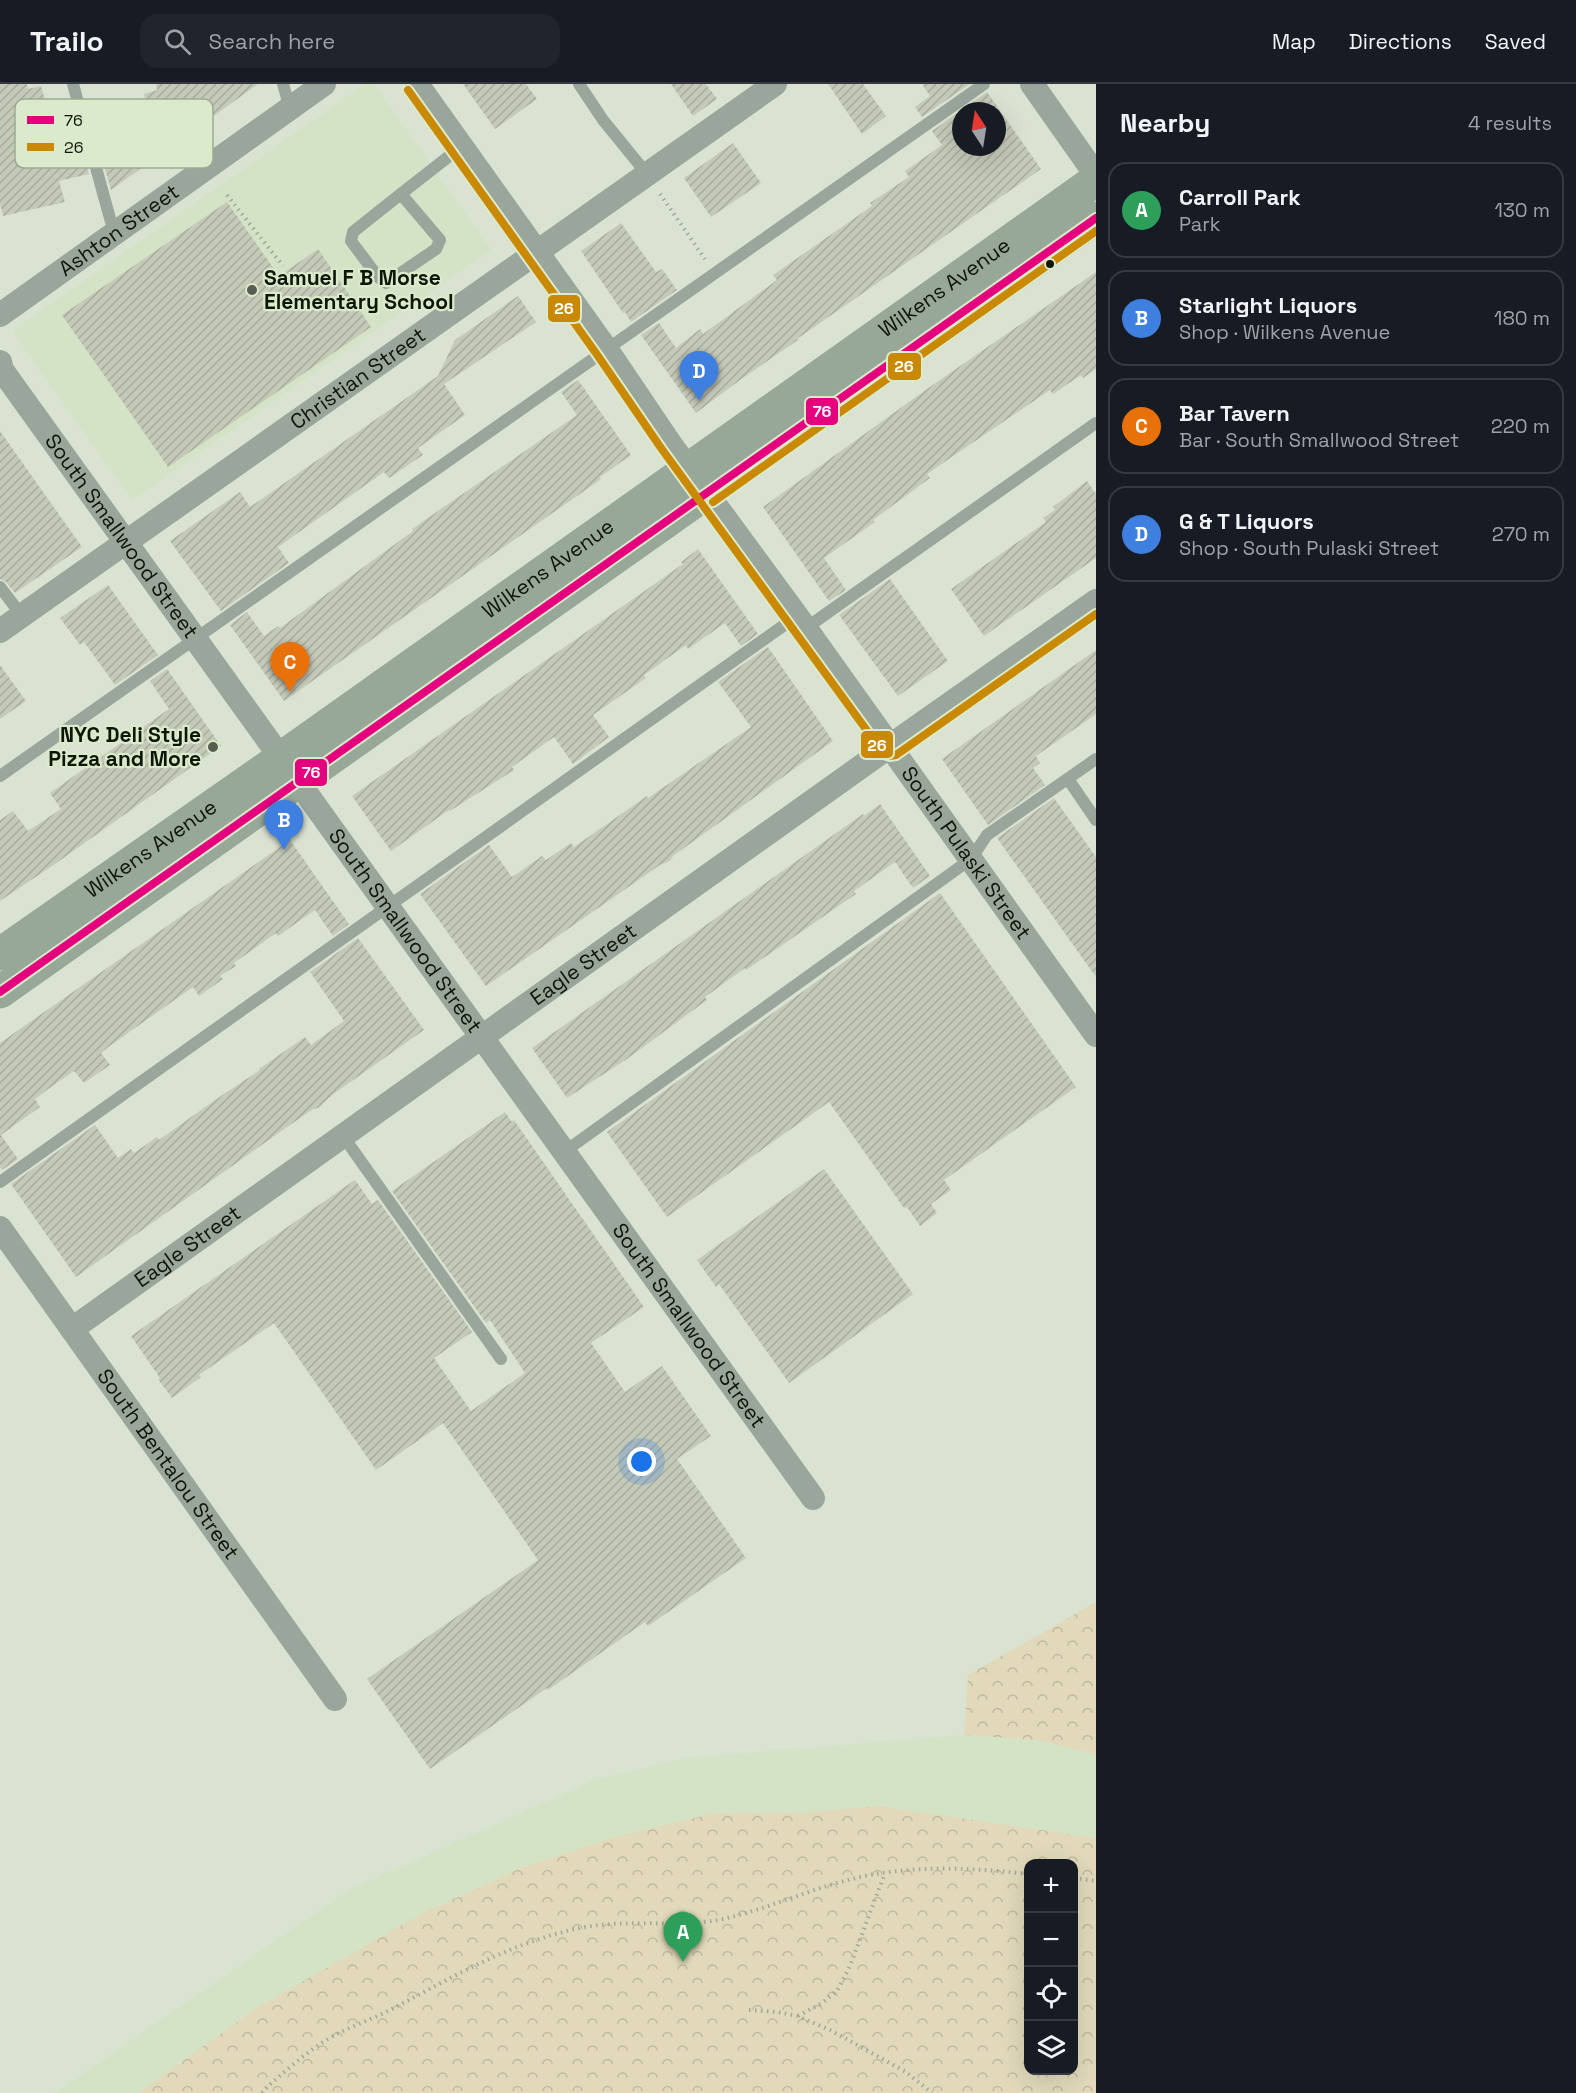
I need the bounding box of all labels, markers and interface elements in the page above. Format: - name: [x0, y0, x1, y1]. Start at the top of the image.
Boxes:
- search box: [140, 14, 560, 68]
- text: Trailo: [30, 23, 104, 59]
- icon: search: [161, 25, 194, 58]
- text: Search here: [209, 27, 335, 55]
- text: Map: [1272, 28, 1316, 55]
- text: Directions: [1349, 28, 1452, 55]
- text: Saved: [1485, 28, 1546, 55]
- legend: [15, 99, 213, 168]
- north arrow: [952, 102, 1006, 156]
- text: Nearby: [1120, 106, 1210, 140]
- text: 76: [64, 110, 83, 131]
- text: 4 results: [1468, 110, 1552, 136]
- text: 26: [64, 137, 83, 158]
- street label: Ashton Street: [53, 178, 184, 282]
- text: Carroll Park: [1179, 183, 1301, 211]
- text: A: [1135, 197, 1148, 223]
- text: 130 m: [1494, 197, 1550, 223]
- text: Park: [1179, 211, 1221, 237]
- street label: Wilkens Avenue: [873, 231, 1015, 343]
- unlabelled marker: [1044, 258, 1056, 270]
- place label: Samuel F B Morse Elementary School: [264, 264, 454, 315]
- marker: Samuel F B Morse Elementary School: [245, 283, 259, 297]
- text: Starlight Liquors: [1179, 291, 1357, 319]
- line badge: 26: [547, 294, 581, 323]
- text: 26: [554, 298, 574, 319]
- text: B: [1135, 305, 1148, 331]
- text: 180 m: [1494, 305, 1550, 331]
- text: Shop · Wilkens Avenue: [1179, 319, 1390, 345]
- street label: Christian Street: [285, 321, 431, 435]
- pin: D: [680, 352, 718, 401]
- line badge: 26: [887, 352, 922, 381]
- text: 26: [894, 356, 914, 377]
- line badge: 76: [805, 397, 839, 426]
- text: Bar Tavern: [1179, 399, 1290, 427]
- text: 76: [813, 401, 831, 422]
- text: C: [1135, 413, 1148, 439]
- text: 220 m: [1491, 413, 1550, 439]
- text: Bar · South Smallwood Street: [1179, 427, 1459, 453]
- street label: South Smallwood Street: [39, 428, 205, 644]
- text: G & T Liquors: [1179, 507, 1314, 535]
- street label: Wilkens Avenue: [477, 512, 619, 624]
- text: D: [1135, 521, 1148, 547]
- text: 270 m: [1492, 521, 1550, 547]
- text: Shop · South Pulaski Street: [1179, 535, 1439, 561]
- pin: C: [270, 642, 310, 692]
- place label: NYC Deli Style Pizza and More: [48, 721, 201, 772]
- line badge: 26: [860, 730, 894, 759]
- text: 26: [867, 735, 887, 756]
- marker: NYC Deli Style Pizza and More: [206, 740, 220, 754]
- line badge: 76: [294, 758, 328, 787]
- street label: South Pulaski Street: [896, 761, 1037, 945]
- text: 76: [302, 762, 320, 783]
- street label: Wilkens Avenue: [79, 793, 222, 904]
- pin: B: [264, 800, 304, 850]
- street label: South Smallwood Street: [323, 823, 488, 1038]
- street label: Eagle Street: [525, 917, 642, 1011]
- street label: Eagle Street: [129, 1199, 246, 1293]
- street label: South Smallwood Street: [607, 1218, 772, 1433]
- street label: South Bentalou Street: [91, 1363, 246, 1565]
- your location: [627, 1447, 656, 1476]
- map controls: [1024, 1859, 1078, 2075]
- button: +: [1024, 1859, 1078, 1913]
- pin: A: [664, 1912, 702, 1962]
- button: −: [1024, 1913, 1078, 1967]
- button: locate: [1024, 1967, 1078, 2021]
- button: layers: [1024, 2021, 1078, 2075]

